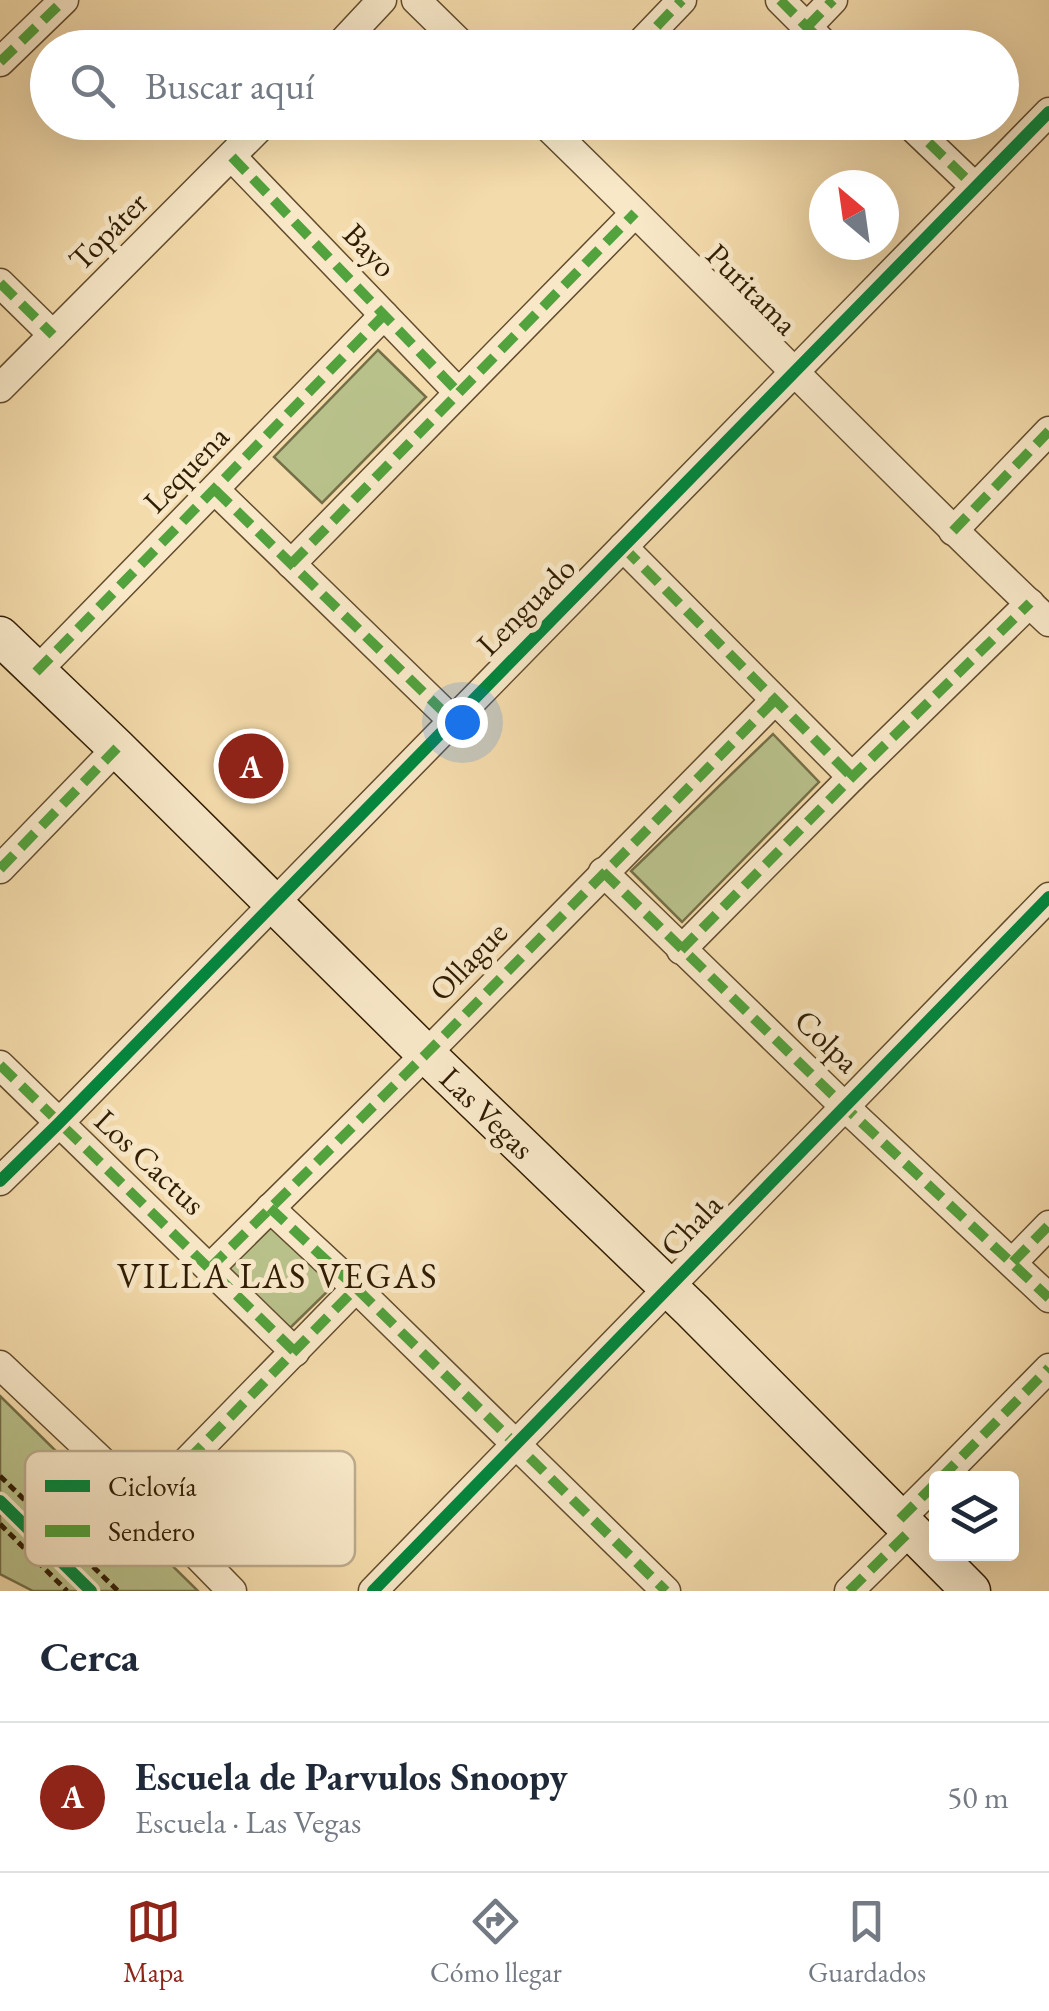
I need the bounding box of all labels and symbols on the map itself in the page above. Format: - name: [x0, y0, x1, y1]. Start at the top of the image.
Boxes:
- north arrow: [809, 170, 899, 260]
- street label: Topáter: [59, 182, 157, 280]
- street label: Bayo: [334, 214, 406, 286]
- street label: Puritama: [697, 234, 807, 344]
- street label: Lequena: [134, 416, 238, 522]
- street label: Lenguado: [467, 547, 585, 665]
- your location: [437, 697, 488, 748]
- pin: A: [218, 728, 284, 804]
- street label: Ollague: [420, 912, 516, 1010]
- street label: Colpa: [786, 1000, 869, 1082]
- street label: Las Vegas: [431, 1058, 543, 1168]
- street label: Los Cactus: [86, 1100, 214, 1224]
- street label: Chala: [651, 1184, 731, 1266]
- district label: VILLA LAS VEGAS: [117, 1253, 439, 1298]
- legend: [25, 1451, 355, 1566]
- text: Ciclovía: [108, 1468, 197, 1504]
- text: Sendero: [108, 1513, 195, 1549]

